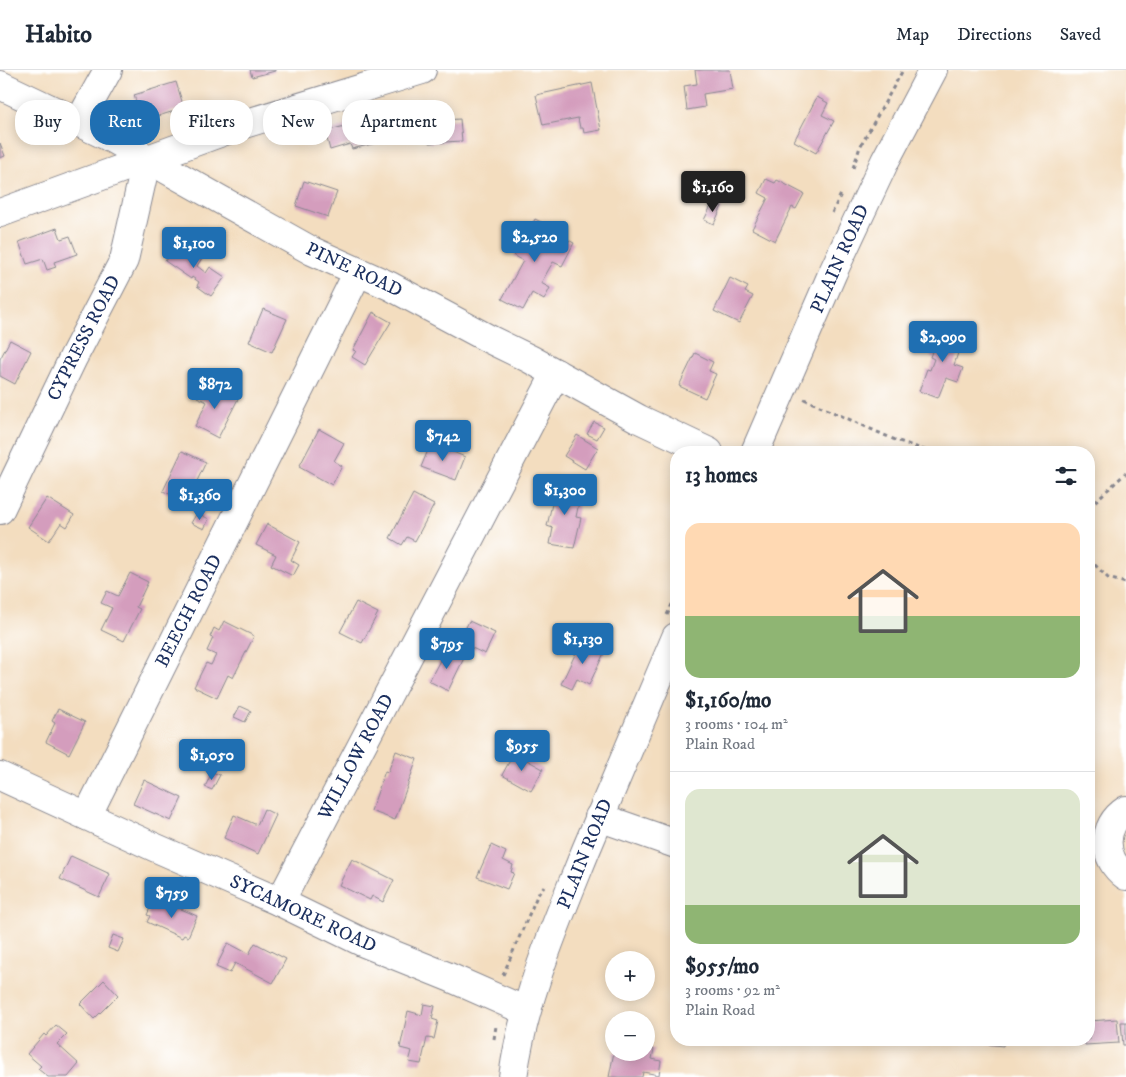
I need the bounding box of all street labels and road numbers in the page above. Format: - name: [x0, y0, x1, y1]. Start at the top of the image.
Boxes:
- street label: PLAIN ROAD: [806, 201, 874, 317]
- street label: PINE ROAD: [302, 238, 406, 302]
- street label: CYPRESS ROAD: [42, 271, 126, 405]
- street label: BEECH ROAD: [151, 551, 227, 671]
- street label: WILLOW ROAD: [313, 690, 399, 825]
- street label: PLAIN ROAD: [552, 796, 618, 912]
- street label: SYCAMORE ROAD: [226, 870, 380, 958]

